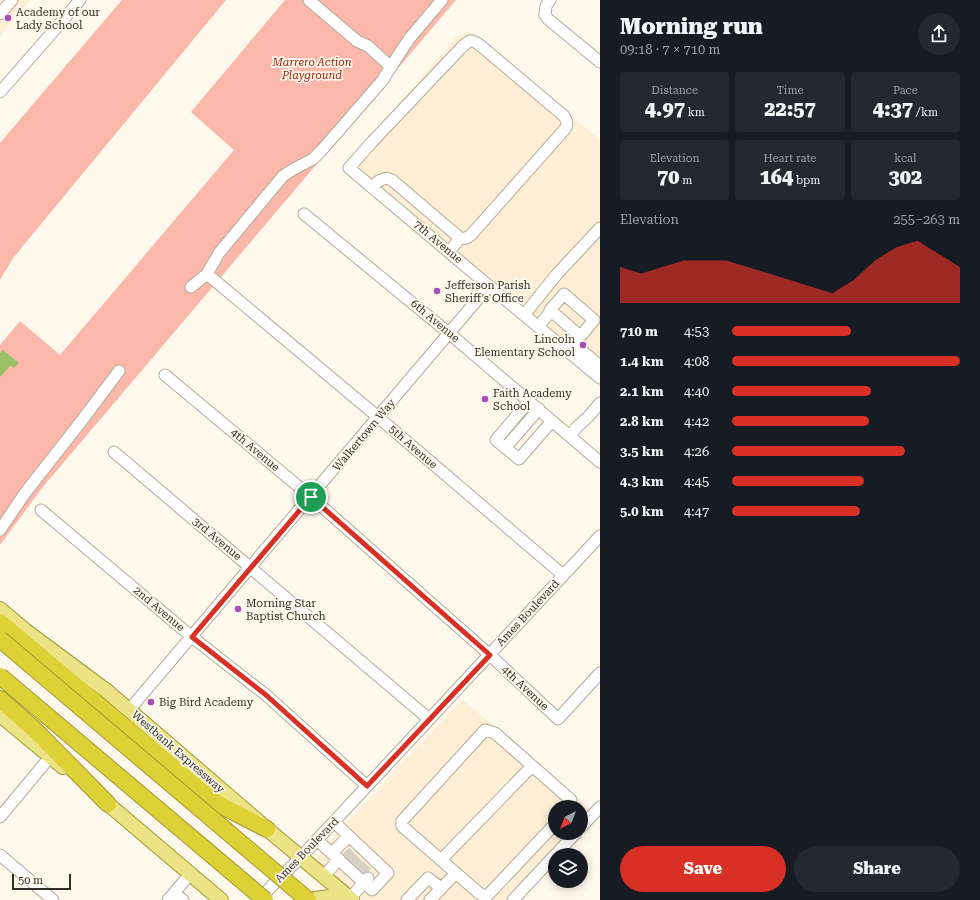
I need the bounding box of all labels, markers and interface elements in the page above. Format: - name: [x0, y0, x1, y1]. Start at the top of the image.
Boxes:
- place label: Academy of our Lady School: [16, 6, 100, 32]
- marker: Academy of our Lady School: [3, 13, 13, 23]
- button: share: [918, 13, 960, 55]
- text: Morning run: [620, 14, 763, 39]
- text: 09:18 · 7 × 710 m: [620, 42, 720, 57]
- park label: Marrero Action Playground: [271, 56, 352, 82]
- text: Distance: [651, 84, 698, 97]
- text: Time: [777, 84, 803, 97]
- text: Pace: [893, 84, 918, 97]
- text: 4.97: [645, 97, 685, 121]
- text: 22:57: [764, 97, 816, 121]
- text: 4:37: [873, 97, 913, 121]
- text: km: [685, 106, 705, 119]
- text: /km: [913, 106, 938, 119]
- text: Elevation: [650, 152, 700, 165]
- text: Heart rate: [764, 152, 816, 165]
- text: kcal: [894, 152, 916, 165]
- text: 70: [657, 165, 679, 189]
- text: 164: [760, 165, 793, 189]
- text: 302: [889, 165, 922, 189]
- text: m: [679, 174, 692, 187]
- text: bpm: [793, 174, 820, 187]
- text: Elevation: [620, 212, 679, 227]
- text: 255–263 m: [893, 212, 960, 227]
- street label: 7th Avenue: [411, 218, 465, 266]
- place label: Jefferson Parish Sheriff's Office: [445, 279, 531, 305]
- marker: Jefferson Parish Sheriff's Office: [432, 286, 442, 296]
- street label: 6th Avenue: [408, 297, 462, 345]
- text: 710 m: [620, 324, 658, 339]
- text: 4:53: [684, 324, 709, 339]
- place label: Lincoln Elementary School: [474, 333, 576, 359]
- marker: Lincoln Elementary School: [578, 340, 588, 350]
- text: 1.4 km: [620, 354, 663, 369]
- text: 4:08: [684, 354, 709, 369]
- text: 2.1 km: [620, 384, 663, 399]
- text: 4:40: [684, 384, 709, 399]
- place label: Faith Academy School: [493, 387, 572, 413]
- marker: Faith Academy School: [480, 394, 490, 404]
- street label: Walkertown Way: [330, 396, 398, 474]
- text: 2.8 km: [620, 414, 663, 429]
- text: 4:42: [684, 414, 709, 429]
- street label: 5th Avenue: [386, 423, 440, 471]
- street label: 4th Avenue: [228, 426, 282, 474]
- text: 3.5 km: [620, 444, 663, 459]
- text: 4:26: [684, 444, 709, 459]
- text: 4.3 km: [620, 474, 663, 489]
- text: 4:45: [684, 474, 709, 489]
- pin: [294, 480, 328, 514]
- icon: arrive: [300, 486, 322, 508]
- text: 5.0 km: [620, 504, 663, 519]
- text: 4:47: [684, 504, 709, 519]
- street label: 3rd Avenue: [190, 515, 244, 563]
- street label: Ames Boulevard: [494, 577, 562, 649]
- street label: 2nd Avenue: [131, 584, 187, 634]
- place label: Morning Star Baptist Church: [246, 597, 326, 623]
- marker: Morning Star Baptist Church: [233, 604, 243, 614]
- street label: 4th Avenue: [499, 663, 551, 713]
- place label: Big Bird Academy: [159, 696, 254, 709]
- marker: Big Bird Academy: [146, 697, 156, 707]
- street label: Westbank Expressway: [129, 708, 227, 796]
- north arrow: [548, 800, 588, 840]
- map controls: [548, 800, 588, 888]
- street label: Ames Boulevard: [273, 815, 341, 885]
- button: Save: [620, 846, 786, 892]
- button: Share: [794, 846, 960, 892]
- button: layers: [548, 848, 588, 888]
- scale bar: [12, 872, 71, 891]
- text: 50 m: [18, 874, 43, 887]

